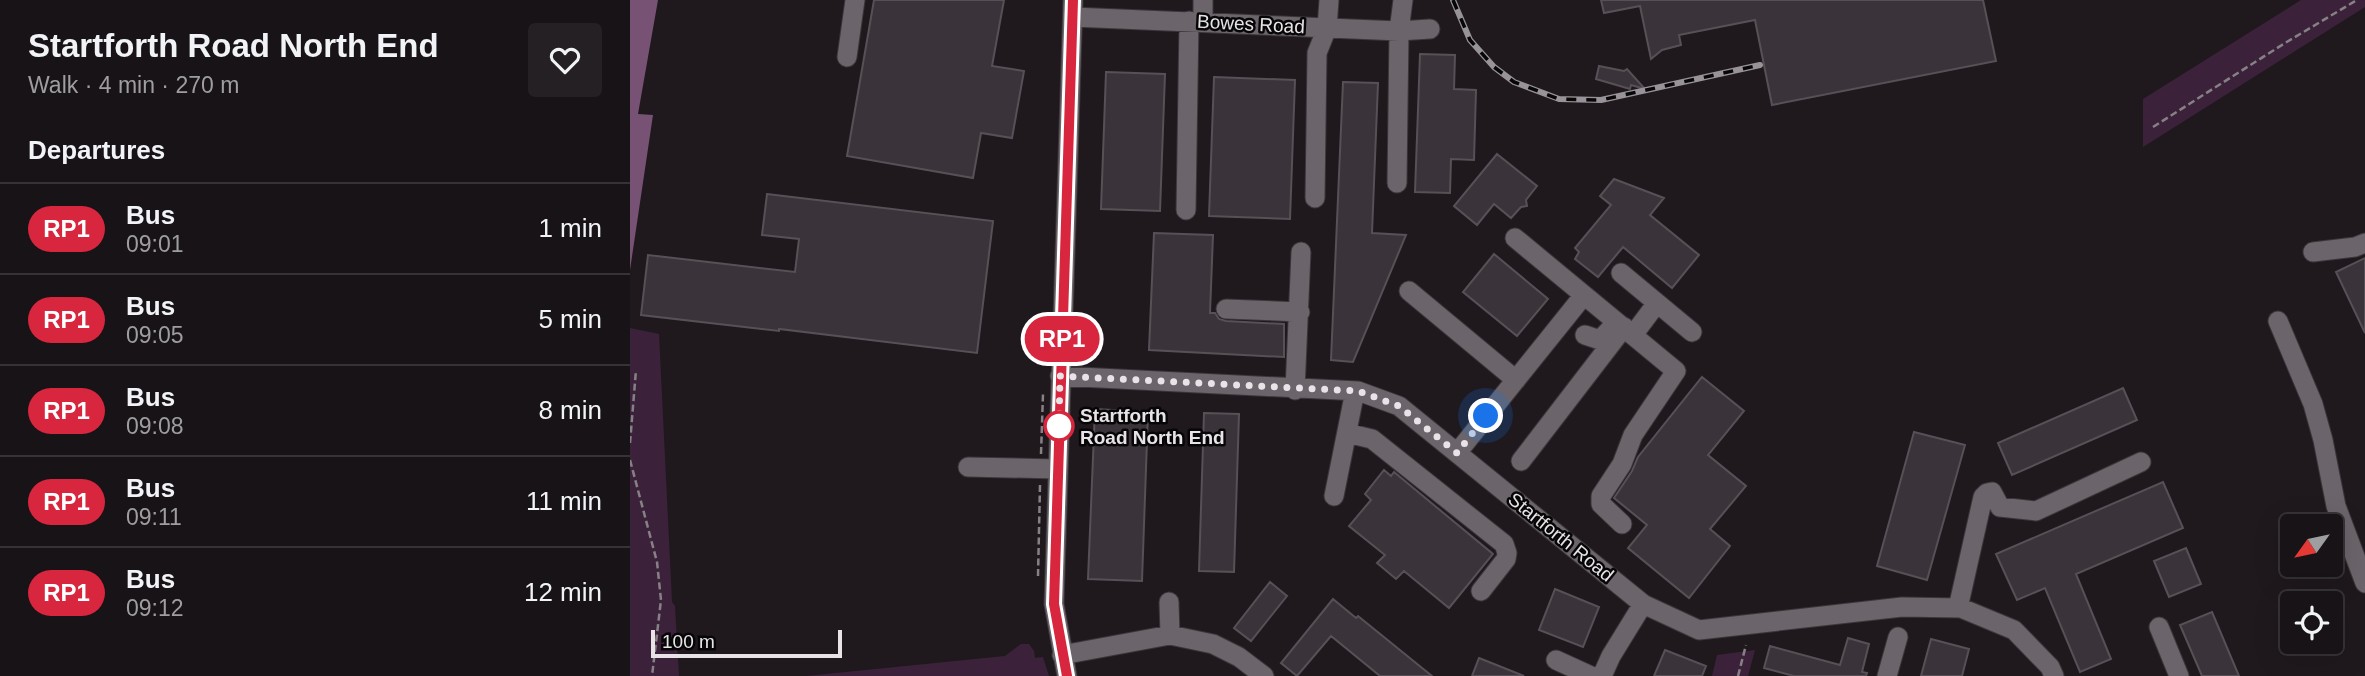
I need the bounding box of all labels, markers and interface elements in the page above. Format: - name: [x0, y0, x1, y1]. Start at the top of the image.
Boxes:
- street label: Bowes Road: [1197, 11, 1305, 37]
- button: heart: [528, 23, 602, 97]
- text: Startforth Road North End: [28, 27, 439, 64]
- text: Walk · 4 min · 270 m: [28, 72, 239, 98]
- text: Departures: [28, 135, 165, 165]
- text: Bus: [126, 200, 175, 230]
- text: 1 min: [538, 213, 602, 243]
- text: RP1: [43, 215, 90, 242]
- text: 09:01: [126, 231, 184, 257]
- text: Bus: [126, 291, 175, 321]
- text: 5 min: [538, 304, 602, 334]
- text: RP1: [43, 306, 90, 333]
- line badge: RP1: [1022, 316, 1102, 362]
- text: 09:05: [126, 322, 184, 348]
- text: RP1: [1039, 325, 1085, 352]
- text: Bus: [126, 382, 175, 412]
- text: 8 min: [538, 395, 602, 425]
- text: RP1: [43, 397, 90, 424]
- your location: [1468, 398, 1503, 433]
- place label: Startforth Road North End: [1080, 405, 1225, 448]
- marker: Startforth Road North End: [1044, 411, 1074, 441]
- text: 09:08: [126, 413, 184, 439]
- text: Bus: [126, 473, 175, 503]
- text: 11 min: [526, 486, 602, 516]
- text: RP1: [43, 488, 90, 515]
- street label: Startforth Road: [1504, 488, 1618, 586]
- text: 09:11: [126, 504, 182, 530]
- north arrow: [2280, 514, 2343, 578]
- map controls: [2280, 514, 2343, 654]
- text: Bus: [126, 564, 175, 594]
- text: 12 min: [524, 577, 602, 607]
- text: RP1: [43, 579, 90, 606]
- button: locate: [2280, 591, 2343, 654]
- text: 09:12: [126, 595, 184, 621]
- scale bar: [651, 627, 842, 659]
- text: 100 m: [662, 631, 715, 652]

